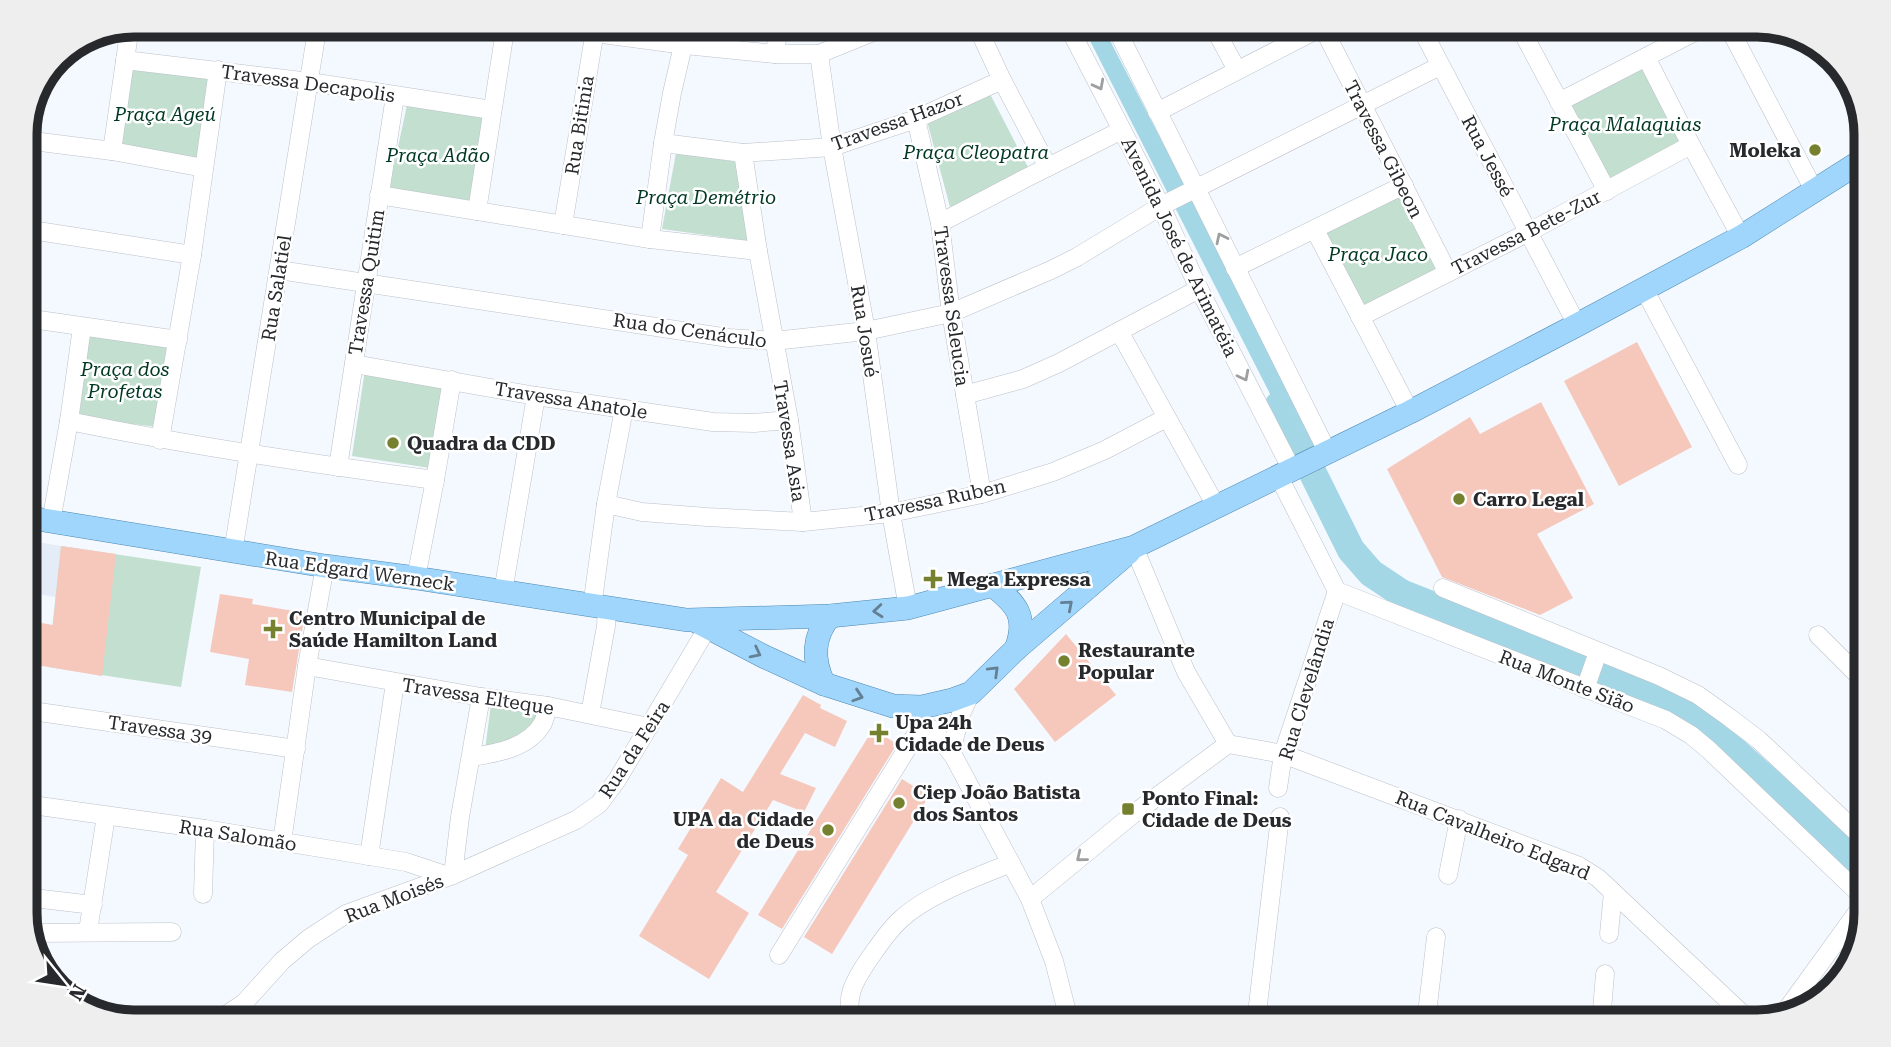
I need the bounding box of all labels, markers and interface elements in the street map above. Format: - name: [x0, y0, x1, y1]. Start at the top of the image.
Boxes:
- street label: Travessa Decapolis: [220, 60, 396, 107]
- street label: Rua Bitinia: [560, 73, 599, 176]
- street label: Travessa Gibeon: [1339, 77, 1428, 222]
- one-way arrow: [1090, 78, 1104, 90]
- street label: Travessa Hazor: [828, 87, 966, 156]
- park label: Praça Ageú: [113, 103, 216, 126]
- street label: Rua Jessé: [1457, 112, 1519, 201]
- park label: Praça Malaquias: [1548, 113, 1702, 136]
- street label: Avenida José de Arimatéia: [1116, 134, 1243, 361]
- place label: Moleka: [1729, 139, 1801, 162]
- park label: Praça Cleopatra: [902, 141, 1049, 164]
- marker: Moleka: [1807, 142, 1823, 158]
- park label: Praça Adão: [385, 144, 490, 167]
- street label: Travessa Bete-Zur: [1448, 185, 1605, 280]
- park label: Praça Demétrio: [635, 186, 776, 209]
- street label: Travessa Quitim: [344, 207, 389, 357]
- street label: Travessa Seleucia: [929, 225, 974, 388]
- street label: Rua Salatiel: [257, 233, 296, 343]
- one-way arrow: [1215, 233, 1229, 245]
- park label: Praça Jaco: [1327, 243, 1428, 266]
- street label: Rua Josué: [846, 283, 883, 379]
- street label: Rua do Cenáculo: [612, 308, 768, 353]
- park label: Praça dos Profetas: [80, 358, 170, 403]
- one-way arrow: [1236, 369, 1249, 381]
- street label: Travessa Anatole: [493, 377, 649, 424]
- street label: Travessa Asia: [769, 379, 811, 504]
- place label: Quadra da CDD: [407, 432, 556, 455]
- marker: Quadra da CDD: [385, 435, 401, 451]
- street label: Travessa Ruben: [862, 474, 1008, 527]
- place label: Carro Legal: [1473, 488, 1584, 511]
- marker: Carro Legal: [1451, 491, 1467, 507]
- street label: Rua Edgard Werneck: [263, 547, 457, 596]
- place label: Mega Expressa: [947, 568, 1091, 591]
- marker: Mega Expressa: [925, 571, 941, 587]
- one-way arrow: [1060, 601, 1073, 613]
- one-way arrow: [872, 603, 883, 618]
- place label: Centro Municipal de Saúde Hamilton Land: [289, 607, 498, 652]
- street label: Rua Clevelândia: [1274, 615, 1339, 763]
- marker: Centro Municipal de Saúde Hamilton Land: [263, 619, 283, 639]
- place label: Restaurante Popular: [1078, 639, 1195, 684]
- one-way arrow: [749, 644, 762, 658]
- street label: Rua Monte Sião: [1496, 645, 1638, 718]
- marker: Restaurante Popular: [1056, 653, 1072, 669]
- one-way arrow: [985, 667, 998, 680]
- street label: Travessa Elteque: [400, 673, 556, 720]
- one-way arrow: [852, 687, 864, 702]
- street label: Rua da Feira: [594, 695, 675, 803]
- street label: Travessa 39: [106, 711, 214, 748]
- place label: Upa 24h Cidade de Deus: [895, 711, 1045, 756]
- marker: Upa 24h Cidade de Deus: [869, 723, 889, 743]
- place label: Ciep João Batista dos Santos: [913, 781, 1080, 826]
- street label: Rua Cavalheiro Edgard: [1392, 786, 1594, 885]
- place label: Ponto Final: Cidade de Deus: [1142, 787, 1292, 832]
- marker: Ciep João Batista dos Santos: [891, 795, 907, 811]
- marker: Ponto Final: Cidade de Deus: [1120, 801, 1136, 817]
- place label: UPA da Cidade de Deus: [673, 808, 814, 853]
- street label: Rua Salomão: [178, 815, 298, 856]
- marker: UPA da Cidade de Deus: [820, 822, 836, 838]
- one-way arrow: [1076, 848, 1088, 861]
- street label: Rua Moisés: [342, 869, 447, 928]
- north arrow: [28, 949, 98, 1019]
- text: N: [63, 980, 91, 1005]

